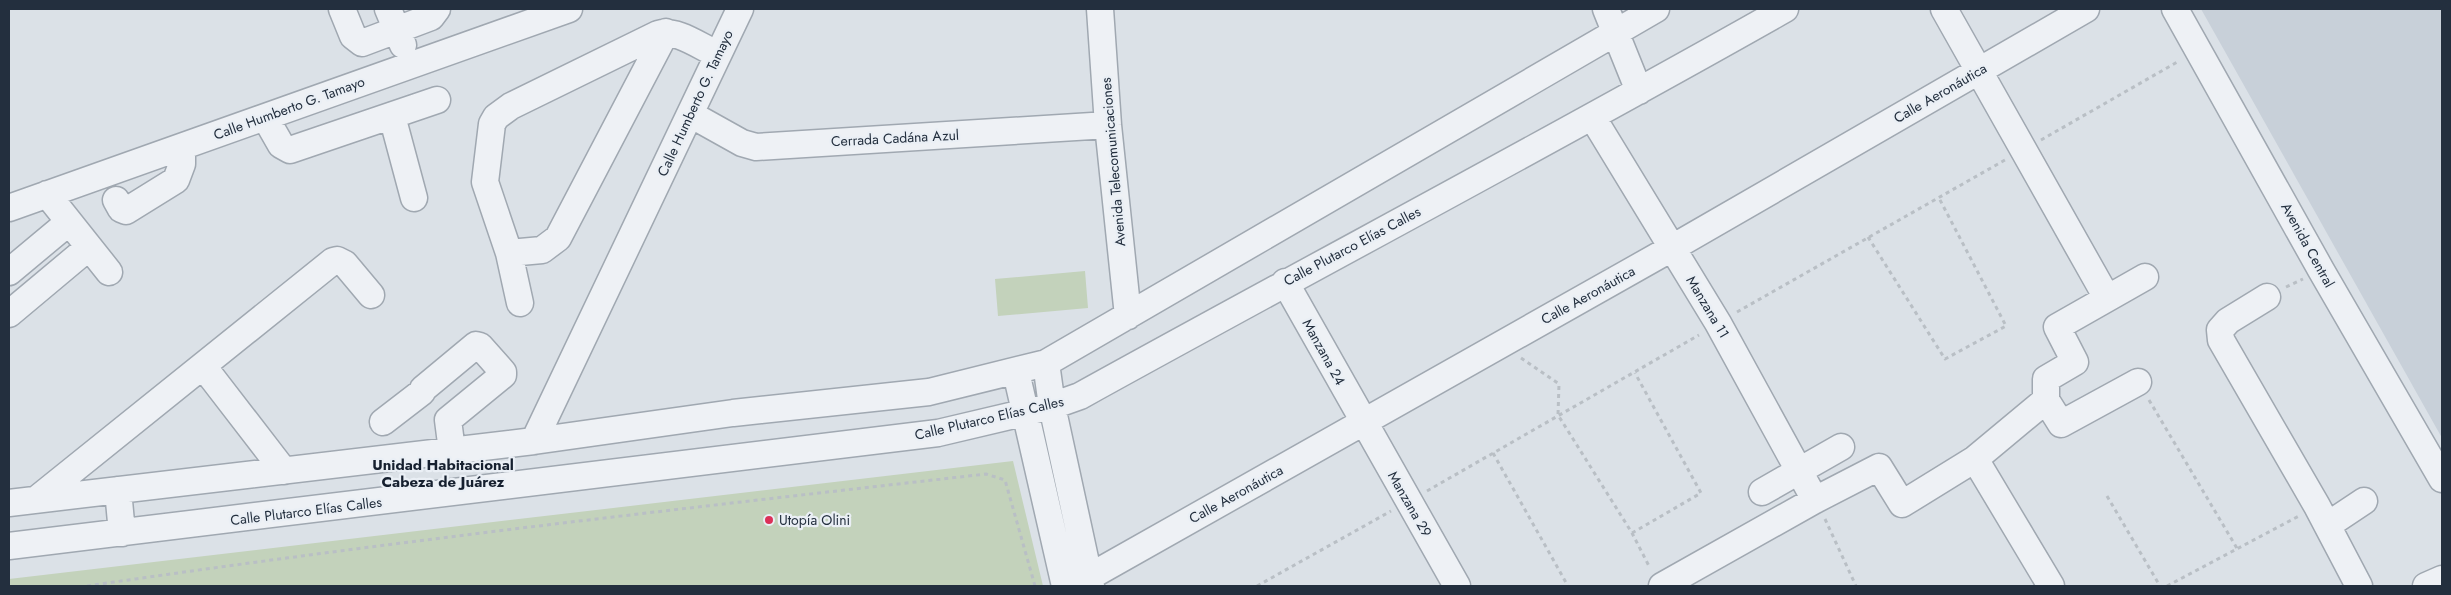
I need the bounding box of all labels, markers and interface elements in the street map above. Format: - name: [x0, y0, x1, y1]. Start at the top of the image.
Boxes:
- street label: Calle Humberto G. Tamayo: [652, 26, 738, 180]
- street label: Calle Aeronáutica: [1890, 58, 1990, 128]
- street label: Calle Humberto G. Tamayo: [211, 71, 368, 145]
- street label: Avenida Telecomunicaciones: [1096, 76, 1130, 247]
- street label: Cerrada Cadána Azul: [830, 125, 960, 151]
- street label: Avenida Central: [2276, 199, 2340, 291]
- street label: Calle Plutarco Elías Calles: [1280, 201, 1424, 291]
- street label: Calle Aeronáutica: [1537, 261, 1639, 329]
- street label: Manzana 11: [1682, 272, 1734, 342]
- street label: Manzana 24: [1298, 315, 1350, 389]
- street label: Calle Plutarco Elías Calles: [913, 391, 1066, 445]
- district label: Unidad Habitacional Cabeza de Juárez: [372, 454, 514, 493]
- street label: Calle Aeronáutica: [1185, 460, 1287, 528]
- street label: Manzana 29: [1383, 467, 1437, 541]
- street label: Calle Plutarco Elías Calles: [229, 492, 383, 530]
- place label: Utopía Olini: [779, 510, 850, 530]
- marker: Utopía Olini: [763, 514, 775, 526]

